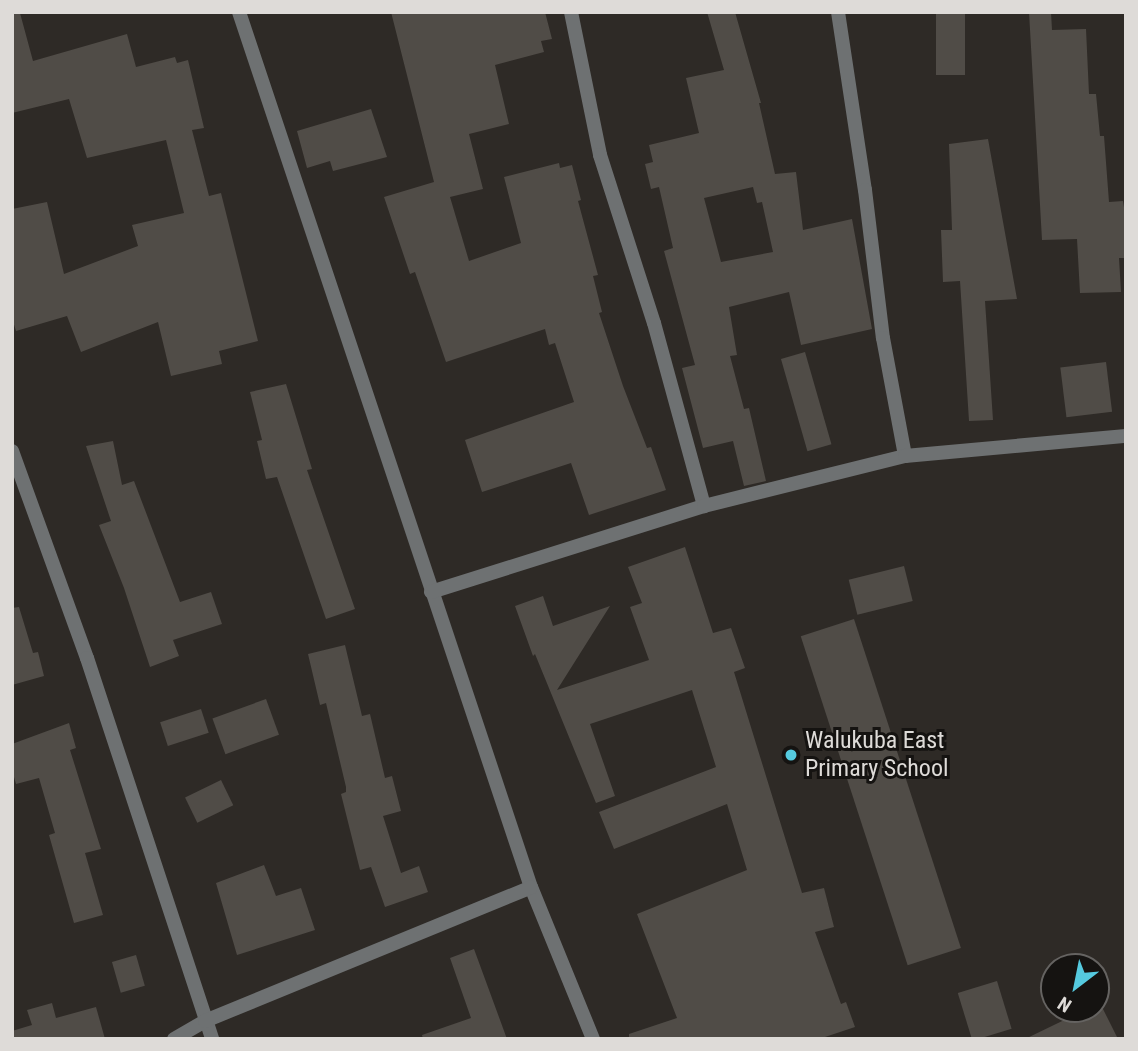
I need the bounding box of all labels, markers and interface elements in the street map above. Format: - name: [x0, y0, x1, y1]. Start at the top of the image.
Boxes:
- place label: Walukuba East Primary School: [805, 727, 948, 783]
- marker: Walukuba East Primary School: [783, 747, 799, 763]
- north arrow: [1040, 953, 1110, 1023]
- text: N: [1054, 992, 1076, 1017]

